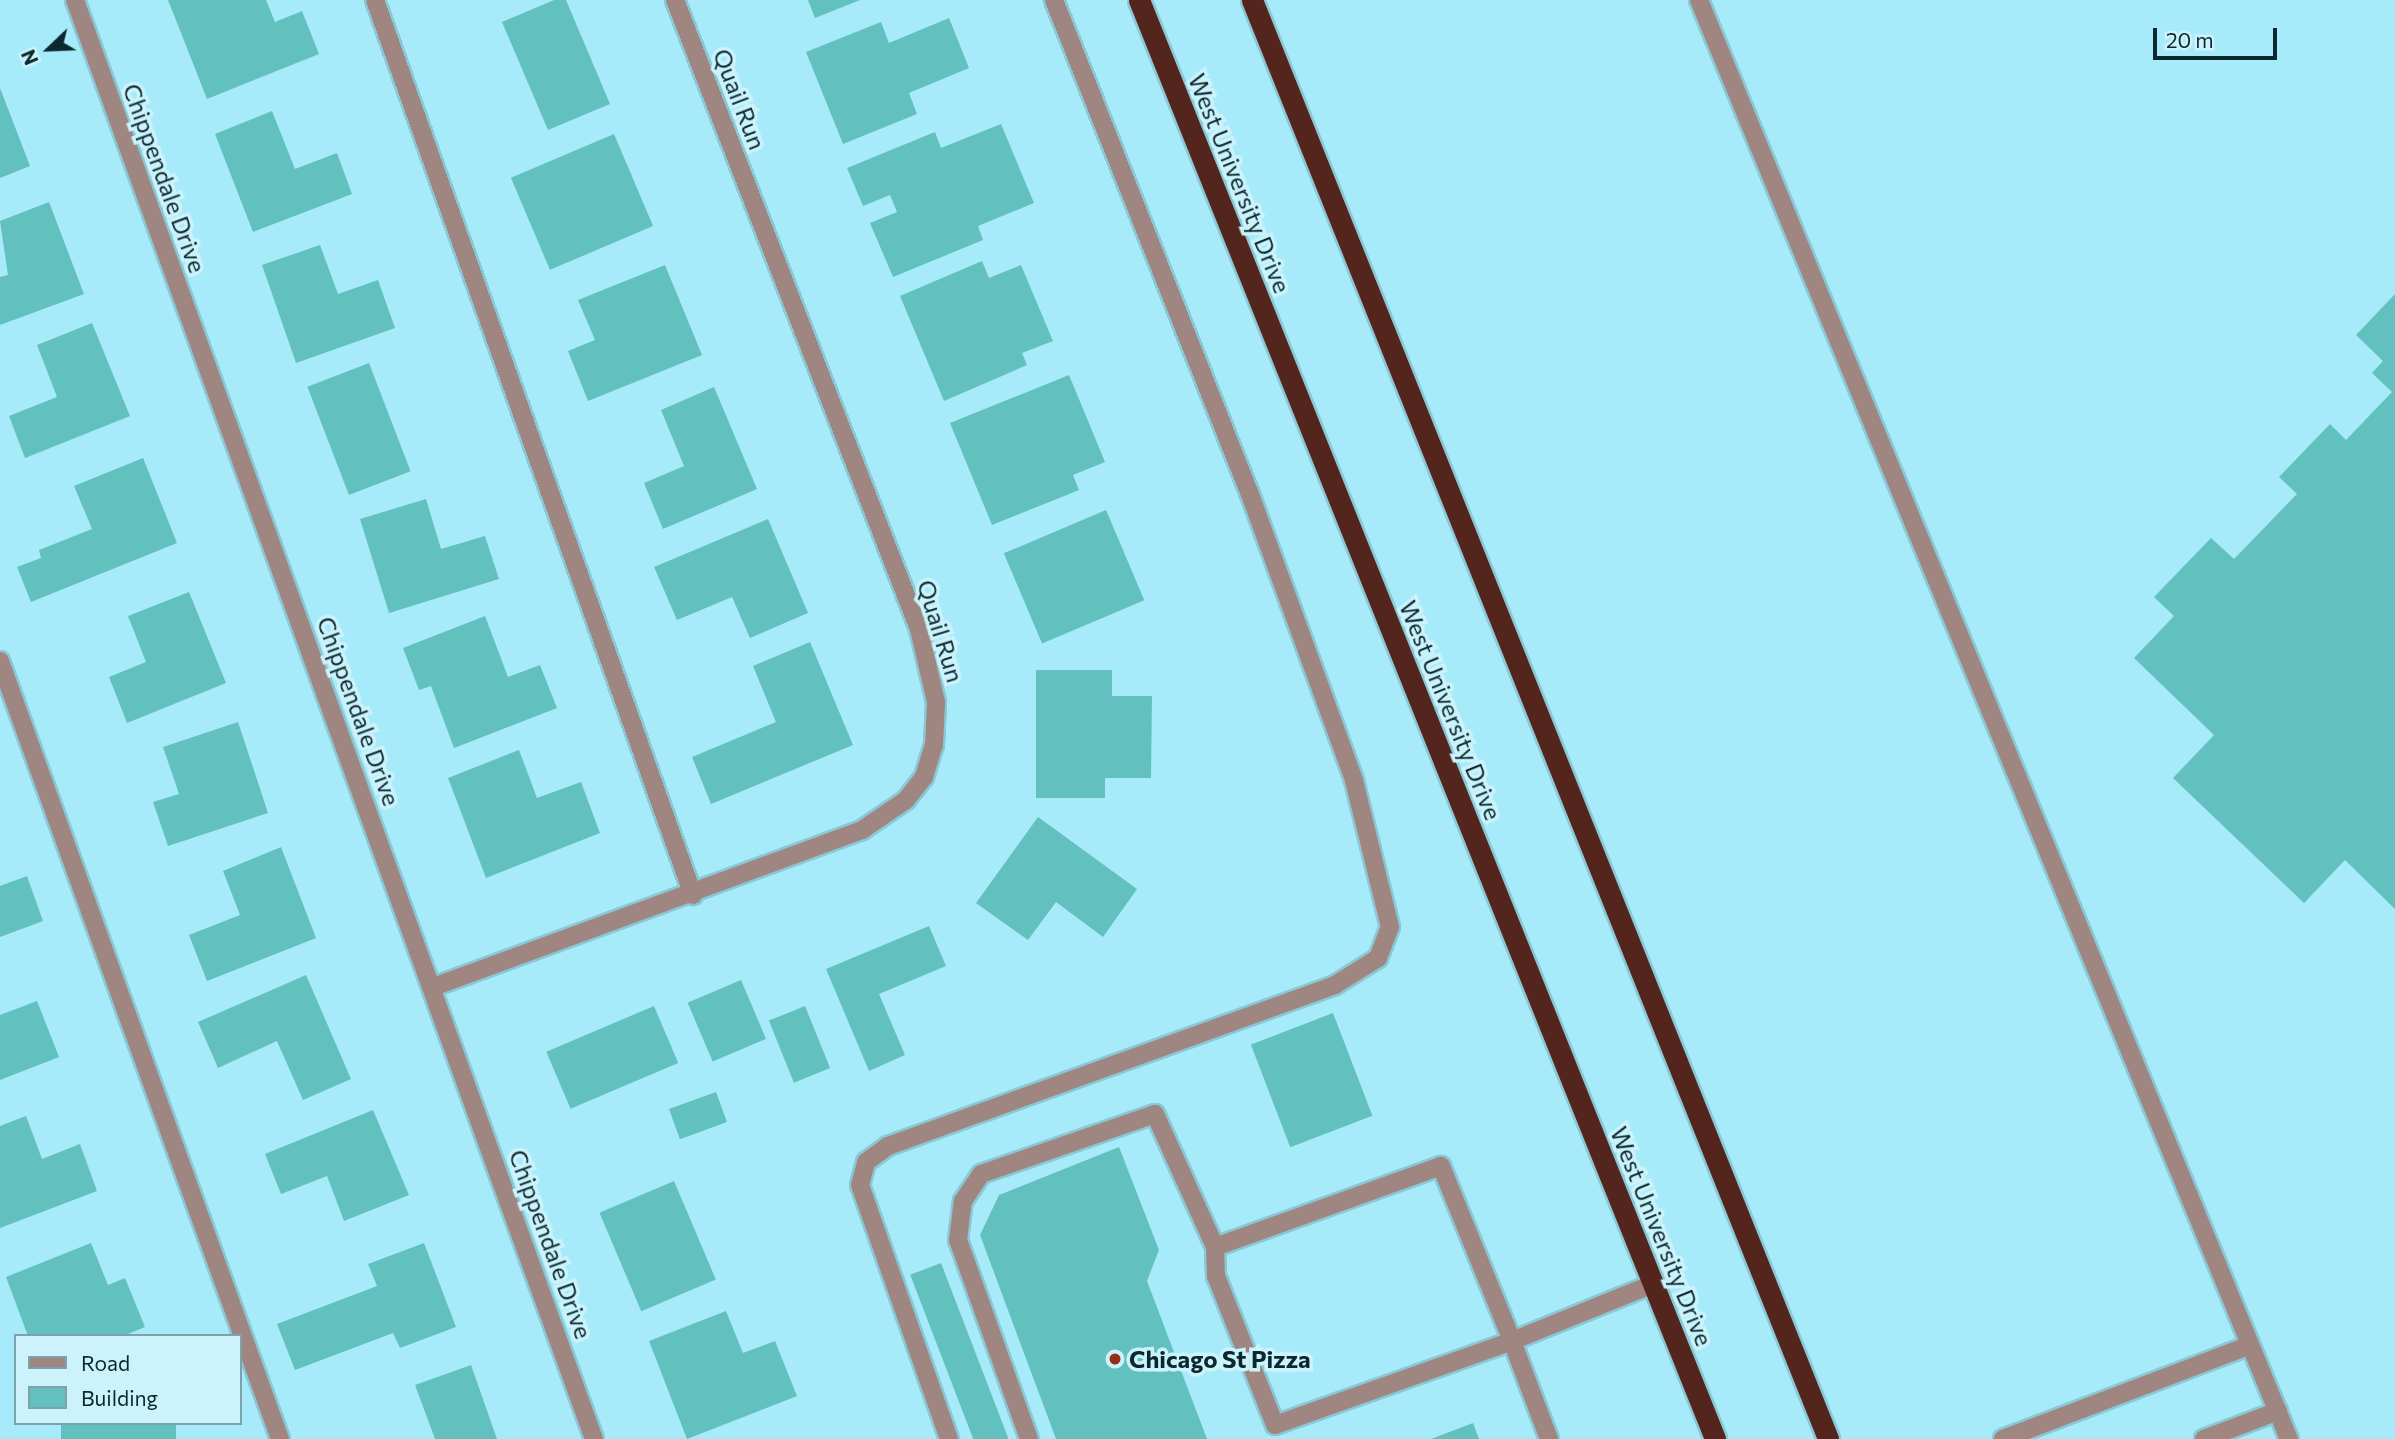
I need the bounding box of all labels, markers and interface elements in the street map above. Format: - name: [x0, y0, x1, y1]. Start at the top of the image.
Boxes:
- north arrow: [14, 14, 84, 84]
- scale bar: [2157, 14, 2281, 58]
- text: 20 m: [2166, 27, 2214, 52]
- street label: Quail Run: [708, 45, 772, 153]
- text: N: [16, 46, 43, 68]
- street label: West University Drive: [1183, 69, 1297, 297]
- street label: Chippendale Drive: [117, 80, 213, 276]
- street label: Quail Run: [912, 576, 970, 686]
- street label: West University Drive: [1394, 596, 1508, 824]
- street label: Chippendale Drive: [311, 613, 407, 809]
- street label: West University Drive: [1605, 1122, 1719, 1350]
- street label: Chippendale Drive: [503, 1146, 599, 1342]
- legend: [14, 1334, 242, 1425]
- place label: Chicago St Pizza: [1129, 1345, 1311, 1373]
- text: Road: [81, 1350, 130, 1375]
- marker: Chicago St Pizza: [1107, 1351, 1123, 1367]
- text: Building: [81, 1385, 158, 1410]

